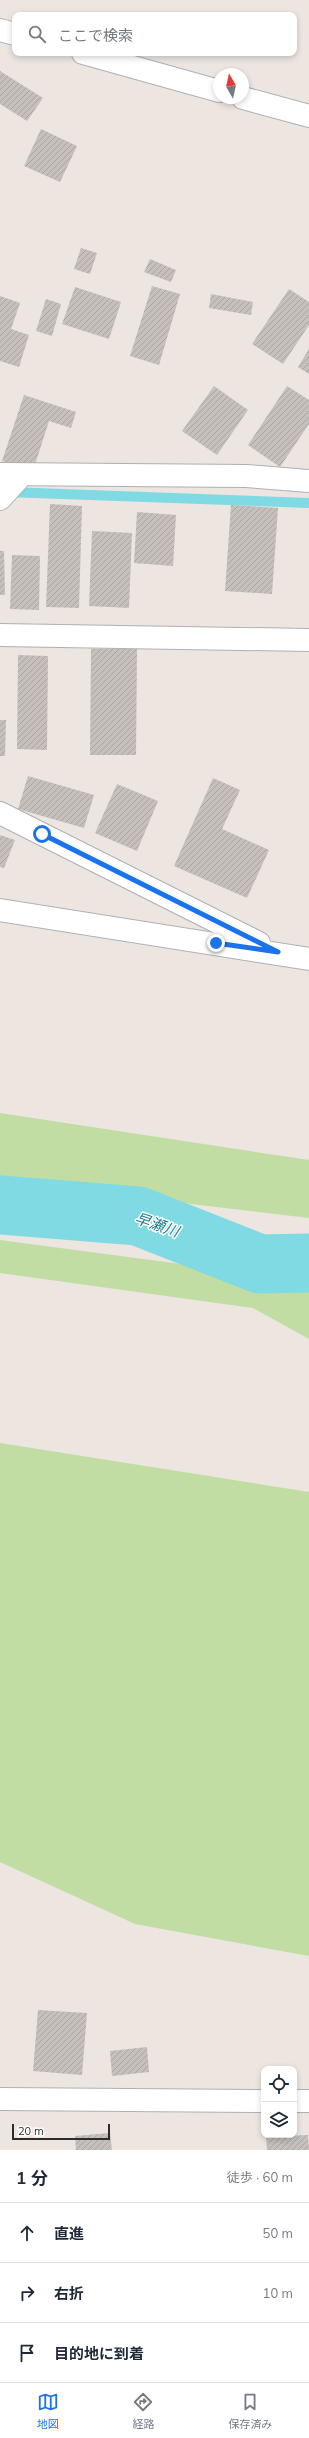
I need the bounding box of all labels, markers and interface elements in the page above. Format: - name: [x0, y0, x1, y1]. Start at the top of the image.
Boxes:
- search box: [12, 12, 297, 56]
- icon: search: [26, 23, 48, 45]
- text: ここで検索: [58, 26, 133, 45]
- north arrow: [213, 68, 249, 104]
- route start: [33, 825, 51, 843]
- route end: [207, 934, 225, 952]
- water label: 早瀬川: [133, 1208, 183, 1241]
- map controls: [261, 2066, 297, 2138]
- button: locate: [261, 2066, 297, 2102]
- button: layers: [261, 2102, 297, 2138]
- scale bar: [12, 2122, 110, 2141]
- text: 20 m: [18, 2124, 44, 2138]
- text: 1 分: [16, 2167, 48, 2188]
- text: 徒歩 · 60 m: [227, 2169, 293, 2185]
- icon: ahead: [16, 2222, 38, 2244]
- text: 直進: [54, 2224, 84, 2243]
- text: 50 m: [263, 2225, 293, 2241]
- icon: right: [16, 2282, 38, 2304]
- text: 右折: [54, 2284, 84, 2303]
- text: 10 m: [263, 2285, 293, 2301]
- icon: arrive: [16, 2342, 38, 2364]
- text: 目的地に到着: [54, 2344, 144, 2363]
- tab: 地図: [37, 2391, 59, 2431]
- tab: 経路: [132, 2391, 154, 2431]
- tab: 保存済み: [228, 2391, 272, 2431]

